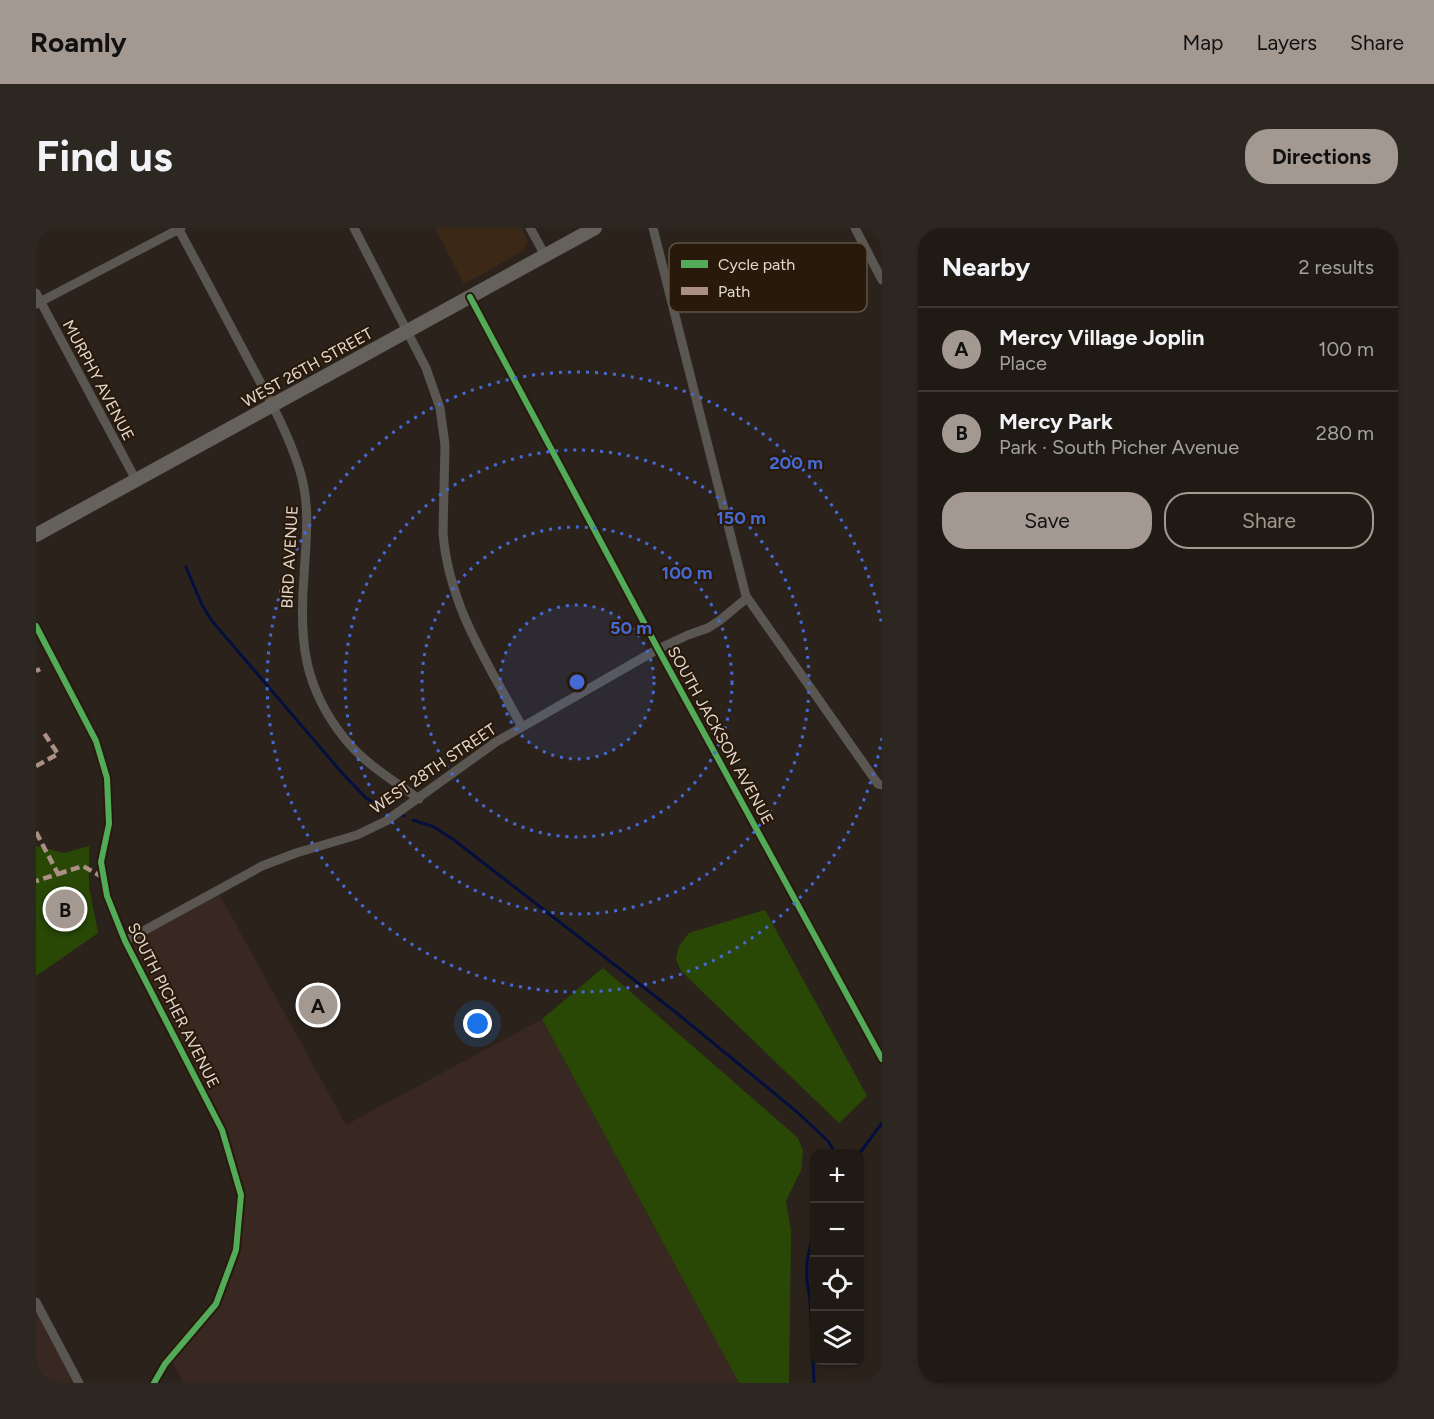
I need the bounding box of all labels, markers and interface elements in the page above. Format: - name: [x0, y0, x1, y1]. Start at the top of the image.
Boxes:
- text: Roamly: [30, 25, 127, 59]
- text: Map: [1183, 30, 1223, 55]
- text: Layers: [1256, 30, 1317, 55]
- text: Share: [1350, 30, 1404, 55]
- button: Directions: [1245, 129, 1398, 184]
- text: Find us: [36, 131, 173, 182]
- legend: [669, 243, 867, 312]
- text: Nearby: [942, 251, 1030, 283]
- text: Cycle path: [718, 255, 795, 274]
- text: 2 results: [1298, 255, 1374, 279]
- text: Path: [718, 282, 750, 301]
- street label: MURPHY AVENUE: [59, 317, 138, 444]
- street label: WEST 26TH STREET: [238, 323, 376, 411]
- text: Mercy Village Joplin: [999, 324, 1204, 351]
- text: A: [954, 337, 969, 361]
- text: 100 m: [1318, 337, 1374, 361]
- text: Place: [999, 351, 1047, 375]
- text: Mercy Park: [999, 408, 1113, 435]
- text: B: [955, 421, 968, 445]
- text: 280 m: [1316, 421, 1374, 445]
- text: Park · South Picher Avenue: [999, 435, 1239, 459]
- text: 200 m: [769, 452, 823, 474]
- button: Save: [942, 492, 1152, 549]
- button: Share: [1164, 492, 1374, 549]
- street label: BIRD AVENUE: [277, 505, 302, 609]
- text: 150 m: [716, 507, 766, 529]
- text: 100 m: [662, 562, 712, 584]
- text: 50 m: [610, 617, 652, 639]
- street label: SOUTH JACKSON AVENUE: [664, 643, 778, 828]
- centre of rings: [567, 672, 587, 692]
- street label: WEST 28TH STREET: [367, 719, 500, 818]
- pin: B: [45, 886, 84, 932]
- street label: SOUTH PICHER AVENUE: [124, 920, 223, 1091]
- pin: A: [298, 982, 338, 1028]
- your location: [463, 1009, 492, 1038]
- map controls: [810, 1149, 864, 1365]
- button: +: [810, 1149, 864, 1203]
- button: −: [810, 1203, 864, 1257]
- button: locate: [810, 1257, 864, 1311]
- button: layers: [810, 1311, 864, 1365]

